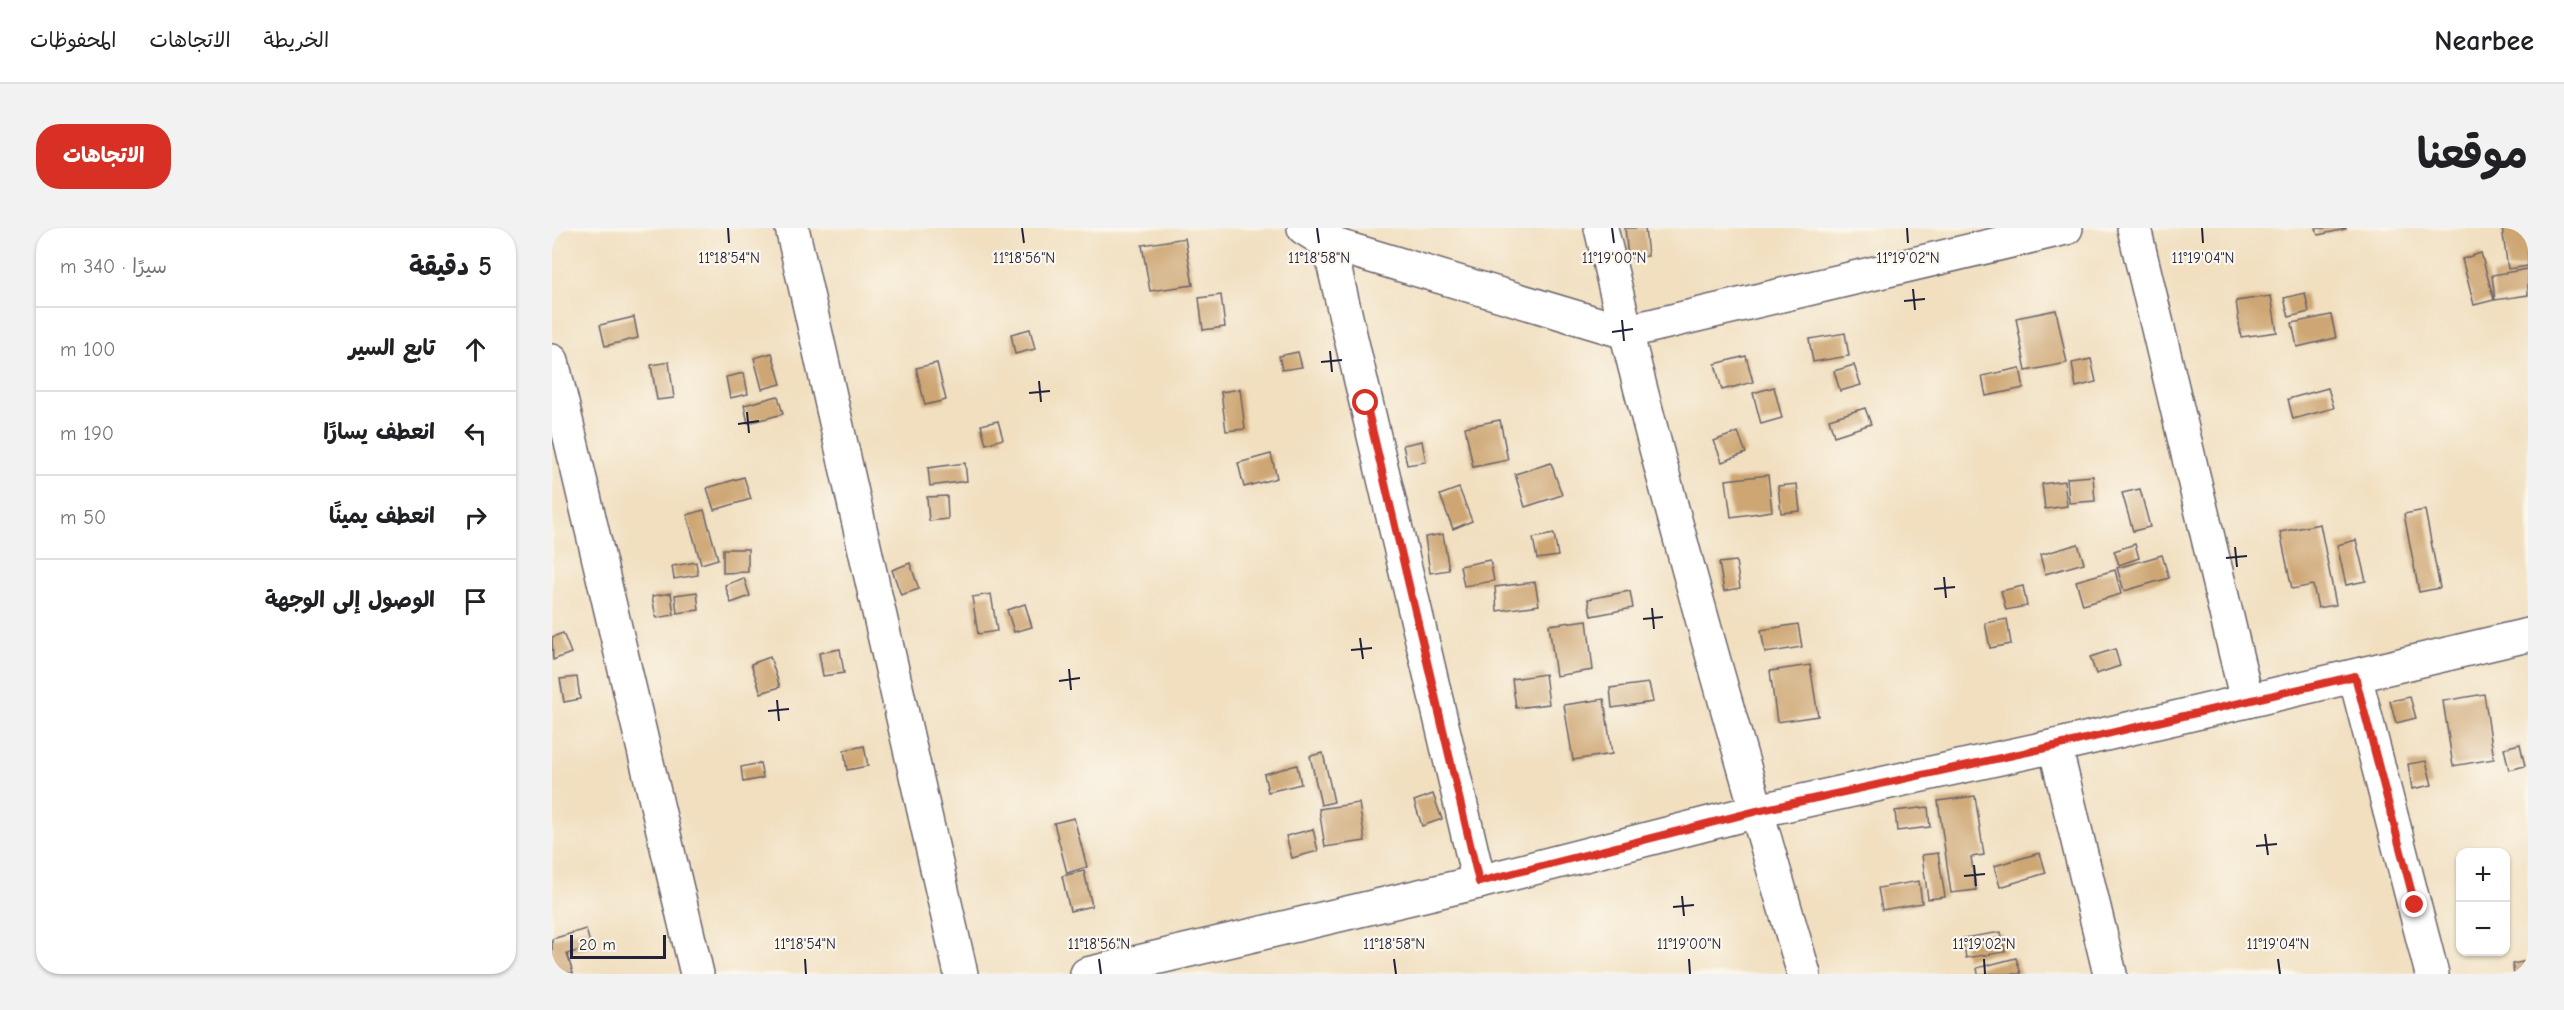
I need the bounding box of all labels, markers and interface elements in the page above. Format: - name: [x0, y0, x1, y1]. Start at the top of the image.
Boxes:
- text: Nearbee: [2434, 25, 2534, 57]
- text: المحفوظات: [30, 28, 116, 52]
- text: الاتجاهات: [149, 28, 231, 52]
- text: الخريطة: [264, 28, 329, 52]
- button: الاتجاهات: [36, 124, 171, 189]
- text: موقعنا: [2417, 130, 2528, 179]
- text: 11°18'54"N: [698, 249, 760, 267]
- text: 11°18'56"N: [993, 249, 1055, 267]
- text: 11°18'58"N: [1288, 249, 1350, 267]
- text: 11°19'00"N: [1582, 249, 1646, 267]
- text: 11°19'02"N: [1876, 249, 1940, 267]
- text: 11°19'04"N: [2172, 249, 2234, 267]
- text: 5 دقيقة: [409, 252, 492, 282]
- text: سيرًا · 340 m: [60, 255, 167, 278]
- icon: ahead: [459, 333, 492, 366]
- text: تابع السير: [349, 335, 435, 361]
- text: 100 m: [60, 338, 116, 361]
- route start: [1352, 389, 1378, 415]
- icon: left: [459, 417, 492, 450]
- text: انعطف يسارًا: [323, 419, 435, 445]
- text: 190 m: [60, 422, 114, 445]
- icon: right: [459, 501, 492, 534]
- text: انعطف يمينًا: [329, 503, 435, 529]
- text: 50 m: [60, 506, 106, 529]
- icon: arrive: [459, 585, 492, 618]
- text: الوصول إلى الوجهة: [265, 587, 435, 613]
- map controls: [2456, 848, 2510, 956]
- button: +: [2456, 848, 2510, 902]
- route end: [2401, 891, 2427, 917]
- button: −: [2456, 902, 2510, 956]
- scale bar: [570, 932, 666, 960]
- text: 11°18'54"N: [774, 935, 836, 953]
- text: 11°18'56"N: [1068, 935, 1130, 953]
- text: 11°18'58"N: [1363, 935, 1425, 953]
- text: 11°19'00"N: [1657, 935, 1721, 953]
- text: 11°19'02"N: [1952, 935, 2016, 953]
- text: 11°19'04"N: [2247, 935, 2309, 953]
- text: 20 m: [579, 936, 616, 954]

